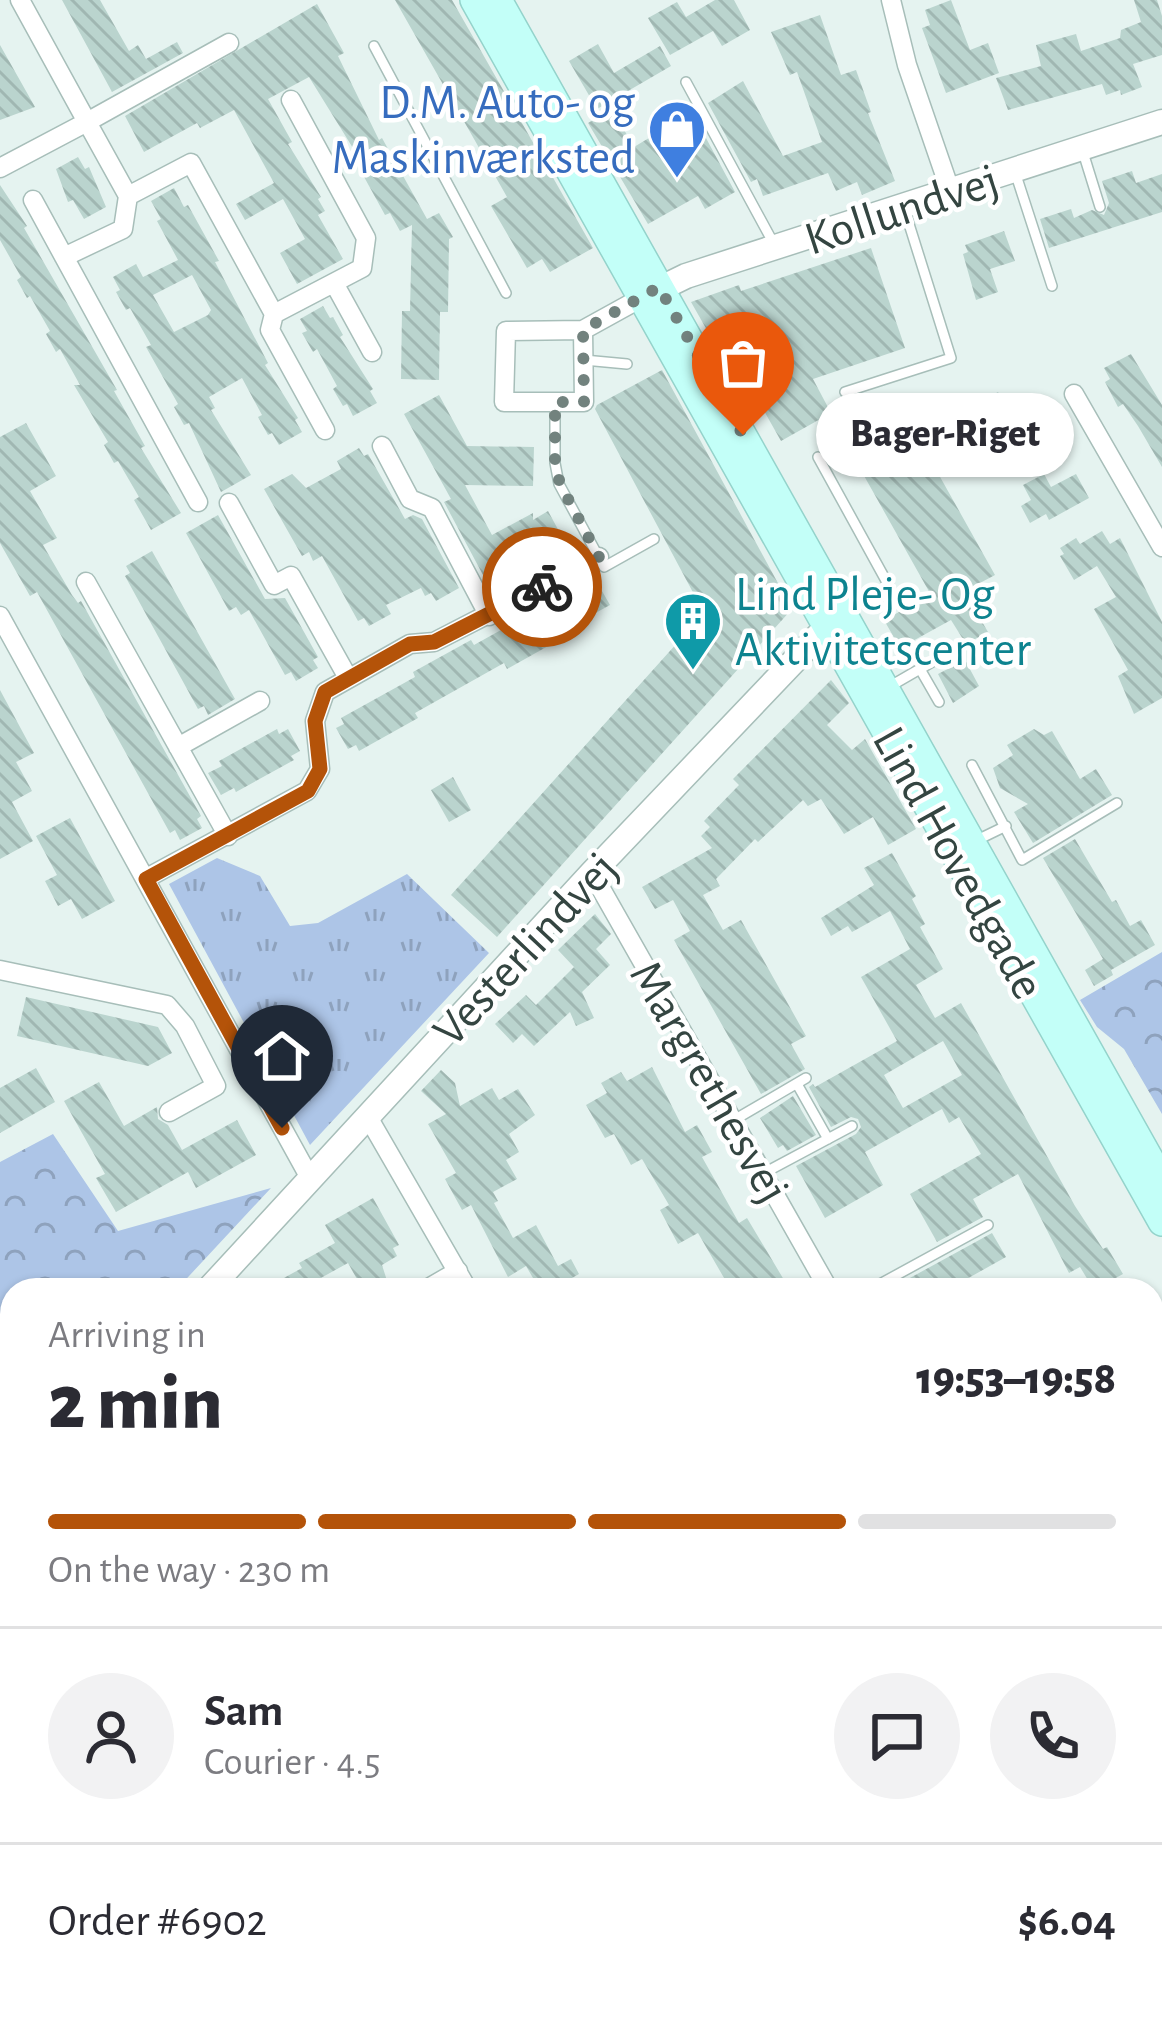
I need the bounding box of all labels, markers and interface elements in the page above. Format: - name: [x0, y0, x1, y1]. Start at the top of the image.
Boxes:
- place label: D.M. Auto- og Maskinværksted: [331, 80, 636, 183]
- shop icon: D.M. Auto- og Maskinværksted: [646, 98, 708, 180]
- street label: Kollundvej: [799, 157, 1005, 265]
- pin: [692, 312, 794, 435]
- icon: bag: [710, 330, 776, 396]
- callout: Bager-Riget: [815, 393, 1073, 477]
- text: Bager-Riget: [850, 415, 1040, 454]
- courier: [482, 527, 602, 647]
- icon: bike: [509, 554, 575, 620]
- place label: Lind Pleje- Og Aktivitetscenter: [735, 572, 1031, 675]
- building icon: Lind Pleje- Og Aktivitetscenter: [662, 590, 724, 672]
- street label: Lind Hovedgade: [863, 720, 1052, 1007]
- street label: Vesterlindvej: [425, 844, 627, 1056]
- street label: Margrethesvej: [620, 953, 797, 1212]
- pin: [231, 1005, 333, 1128]
- icon: home: [249, 1023, 315, 1089]
- text: Arriving in: [48, 1316, 206, 1355]
- text: 19:53–19:58: [916, 1357, 1116, 1402]
- text: 2 min: [48, 1365, 223, 1443]
- text: On the way · 230 m: [48, 1551, 330, 1590]
- button: person: [48, 1673, 174, 1799]
- button: chat: [834, 1673, 960, 1799]
- button: phone: [990, 1673, 1116, 1799]
- text: Sam: [204, 1689, 283, 1734]
- text: Courier · 4.5: [204, 1743, 381, 1782]
- text: Order #6902: [48, 1899, 267, 1944]
- text: $6.04: [1018, 1899, 1116, 1944]

